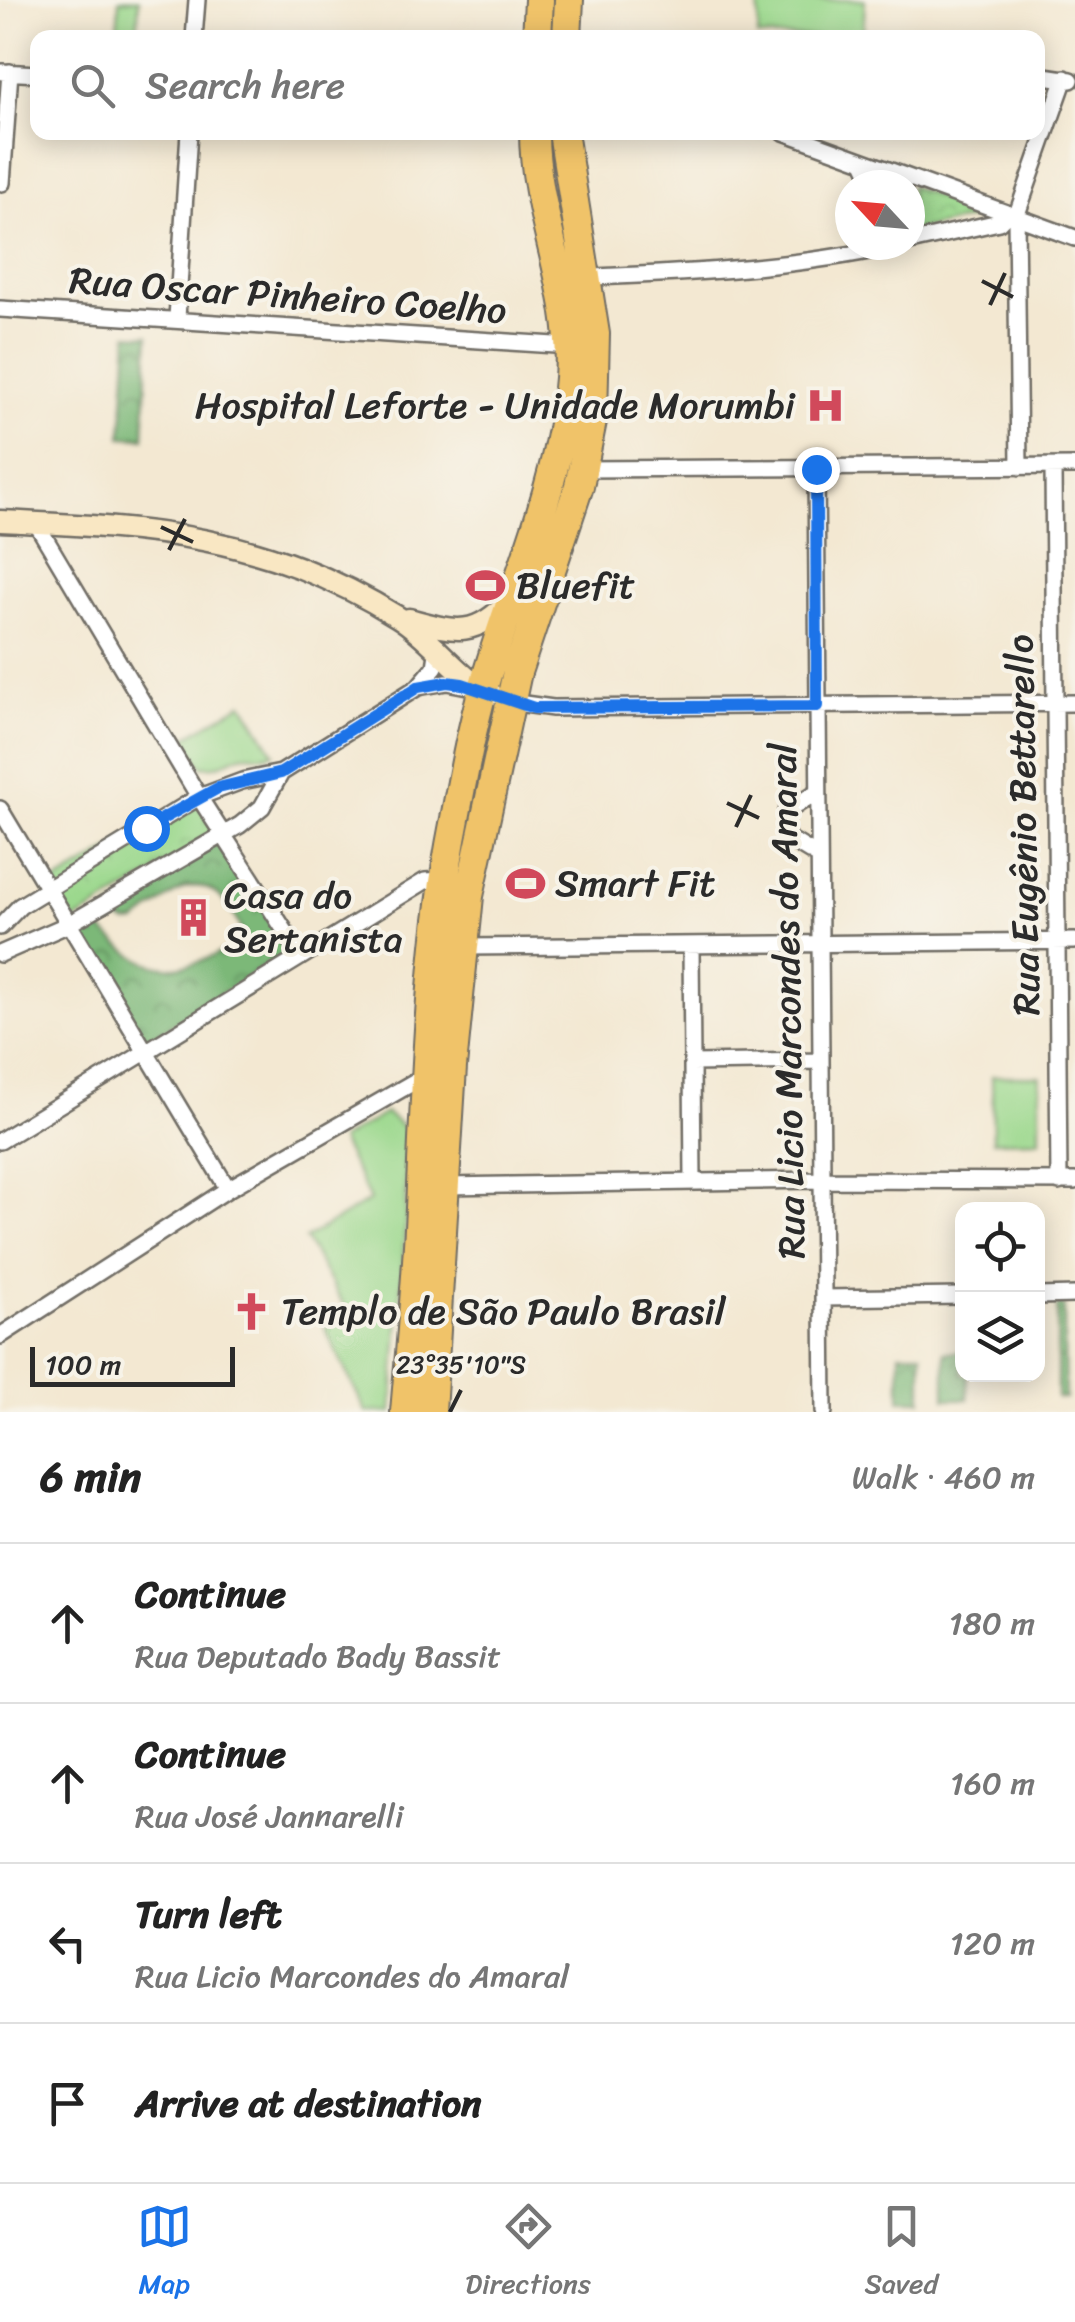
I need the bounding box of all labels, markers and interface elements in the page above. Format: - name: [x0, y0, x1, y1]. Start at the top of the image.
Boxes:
- search box: [30, 30, 1045, 140]
- text: Search here: [145, 52, 345, 119]
- icon: search: [65, 58, 120, 113]
- north arrow: [835, 170, 925, 260]
- street label: Rua Oscar Pinheiro Coelho: [67, 247, 509, 344]
- place label: Hospital Leforte - Unidade Morumbi: [195, 372, 797, 439]
- hospital icon: Hospital Leforte - Unidade Morumbi: [804, 384, 846, 426]
- route end: [794, 447, 840, 493]
- place label: Bluefit: [516, 552, 635, 619]
- sports icon: Bluefit: [465, 564, 507, 606]
- street label: Rua Eugênio Bettarello: [987, 634, 1060, 1016]
- street label: Rua Licio Marcondes do Amaral: [749, 741, 825, 1259]
- route start: [124, 806, 170, 852]
- place label: Smart Fit: [555, 850, 716, 917]
- place label: Casa do Sertanista: [224, 862, 403, 973]
- sports icon: Smart Fit: [504, 862, 546, 904]
- building icon: Casa do Sertanista: [173, 896, 215, 938]
- map controls: [955, 1202, 1045, 1382]
- button: locate: [955, 1202, 1045, 1292]
- place label: Templo de São Paulo Brasil: [281, 1278, 727, 1345]
- church icon: Templo de São Paulo Brasil: [230, 1290, 272, 1332]
- button: layers: [955, 1292, 1045, 1382]
- text: 100 m: [45, 1340, 121, 1389]
- scale bar: [30, 1342, 235, 1386]
- text: 23°35'10"S: [396, 1342, 526, 1387]
- text: 6 min: [40, 1440, 141, 1514]
- text: Walk · 460 m: [852, 1449, 1035, 1506]
- text: Continue: [135, 1561, 286, 1628]
- text: 180 m: [949, 1595, 1035, 1652]
- icon: ahead: [40, 1596, 95, 1651]
- text: Rua Deputado Bady Bassit: [135, 1628, 501, 1685]
- text: Continue: [135, 1721, 286, 1788]
- text: 160 m: [950, 1755, 1035, 1812]
- icon: ahead: [40, 1756, 95, 1811]
- text: Rua José Jannarelli: [135, 1788, 404, 1845]
- text: Turn left: [135, 1881, 281, 1948]
- text: 120 m: [950, 1915, 1035, 1972]
- icon: left: [40, 1916, 95, 1971]
- text: Rua Licio Marcondes do Amaral: [135, 1948, 569, 2005]
- text: Arrive at destination: [135, 2070, 482, 2137]
- icon: arrive: [40, 2076, 95, 2131]
- tab: Map: [137, 2199, 192, 2308]
- tab: Directions: [465, 2199, 591, 2308]
- tab: Saved: [864, 2199, 938, 2308]

